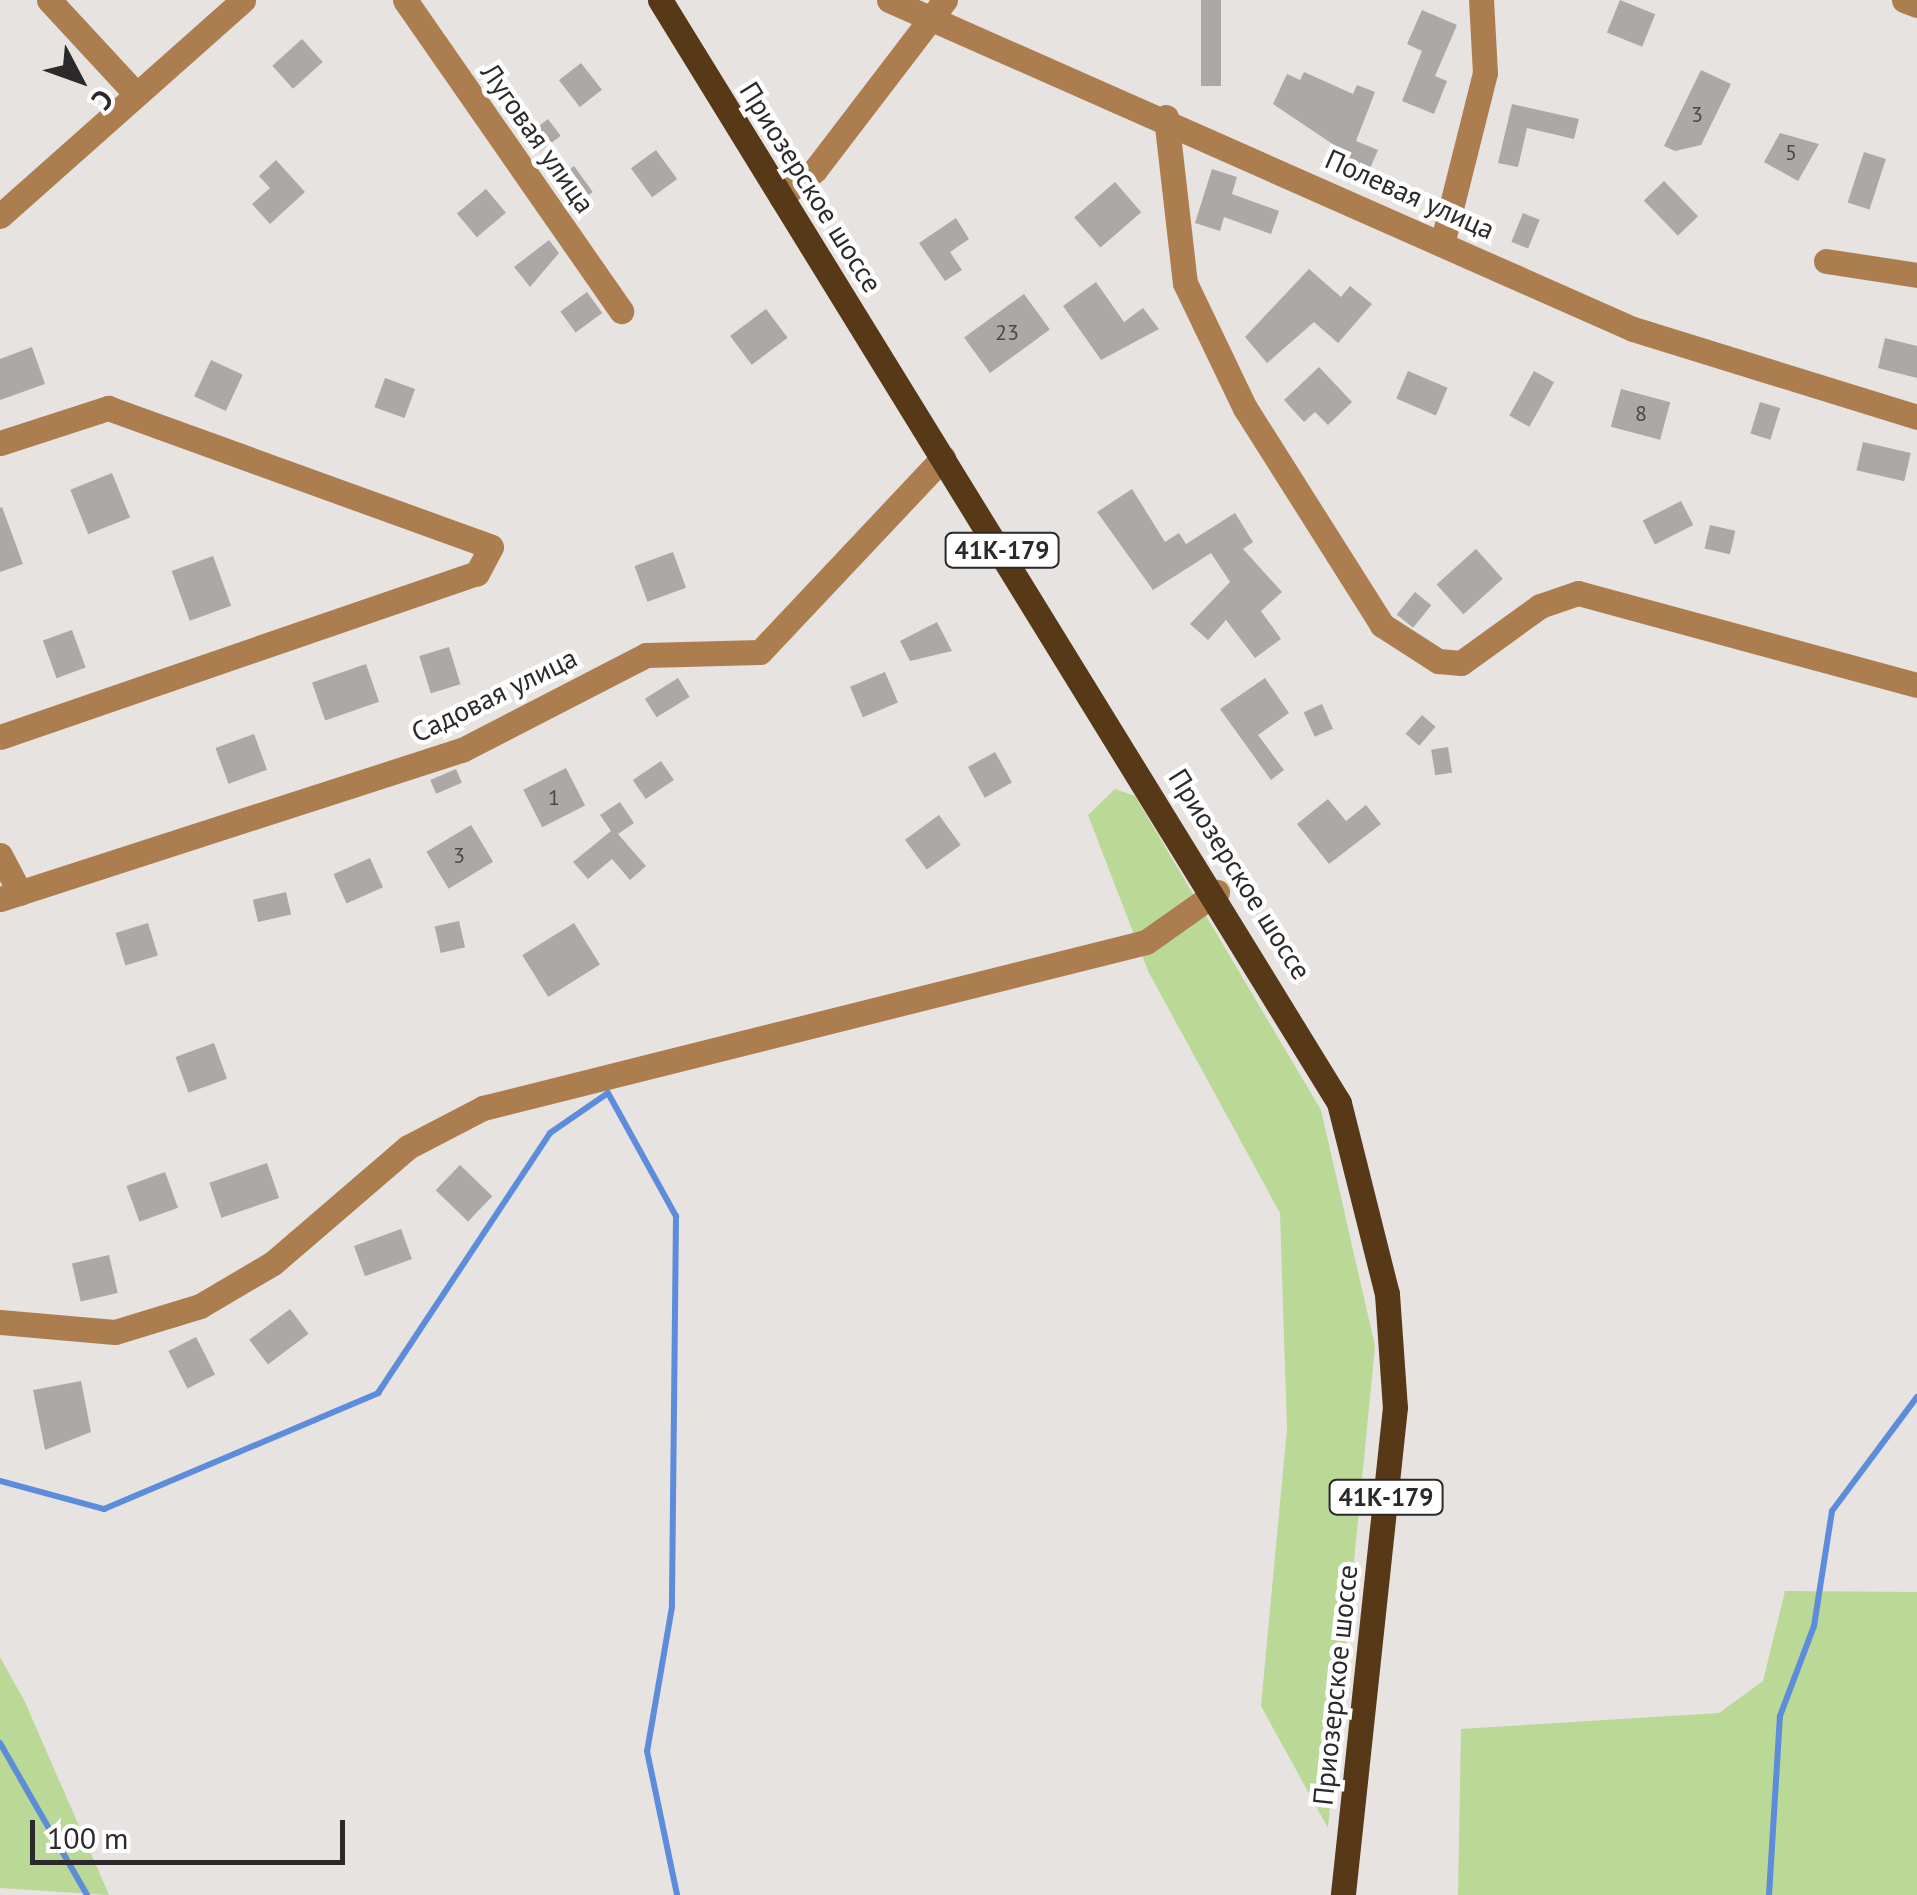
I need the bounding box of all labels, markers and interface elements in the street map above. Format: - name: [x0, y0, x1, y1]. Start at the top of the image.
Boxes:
- north arrow: [30, 30, 130, 130]
- street label: Луговая улица: [474, 57, 602, 219]
- street label: Приозерское шоссе: [733, 76, 889, 298]
- text: С: [84, 82, 122, 118]
- house number: 3: [1691, 102, 1703, 128]
- house number: 5: [1785, 140, 1797, 166]
- street label: Полевая улица: [1320, 142, 1500, 246]
- house number: 23: [995, 320, 1019, 346]
- house number: 8: [1635, 401, 1647, 427]
- road number: 41К-179: [944, 530, 1060, 570]
- street label: Садовая улица: [406, 640, 582, 750]
- street label: Приозерское шоссе: [1162, 763, 1318, 985]
- house number: 1: [548, 785, 560, 811]
- house number: 3: [453, 843, 465, 869]
- road number: 41К-179: [1328, 1477, 1444, 1517]
- street label: Приозерское шоссе: [1306, 1563, 1364, 1807]
- scale bar: [35, 1800, 350, 1862]
- text: 100 m: [47, 1818, 128, 1857]

